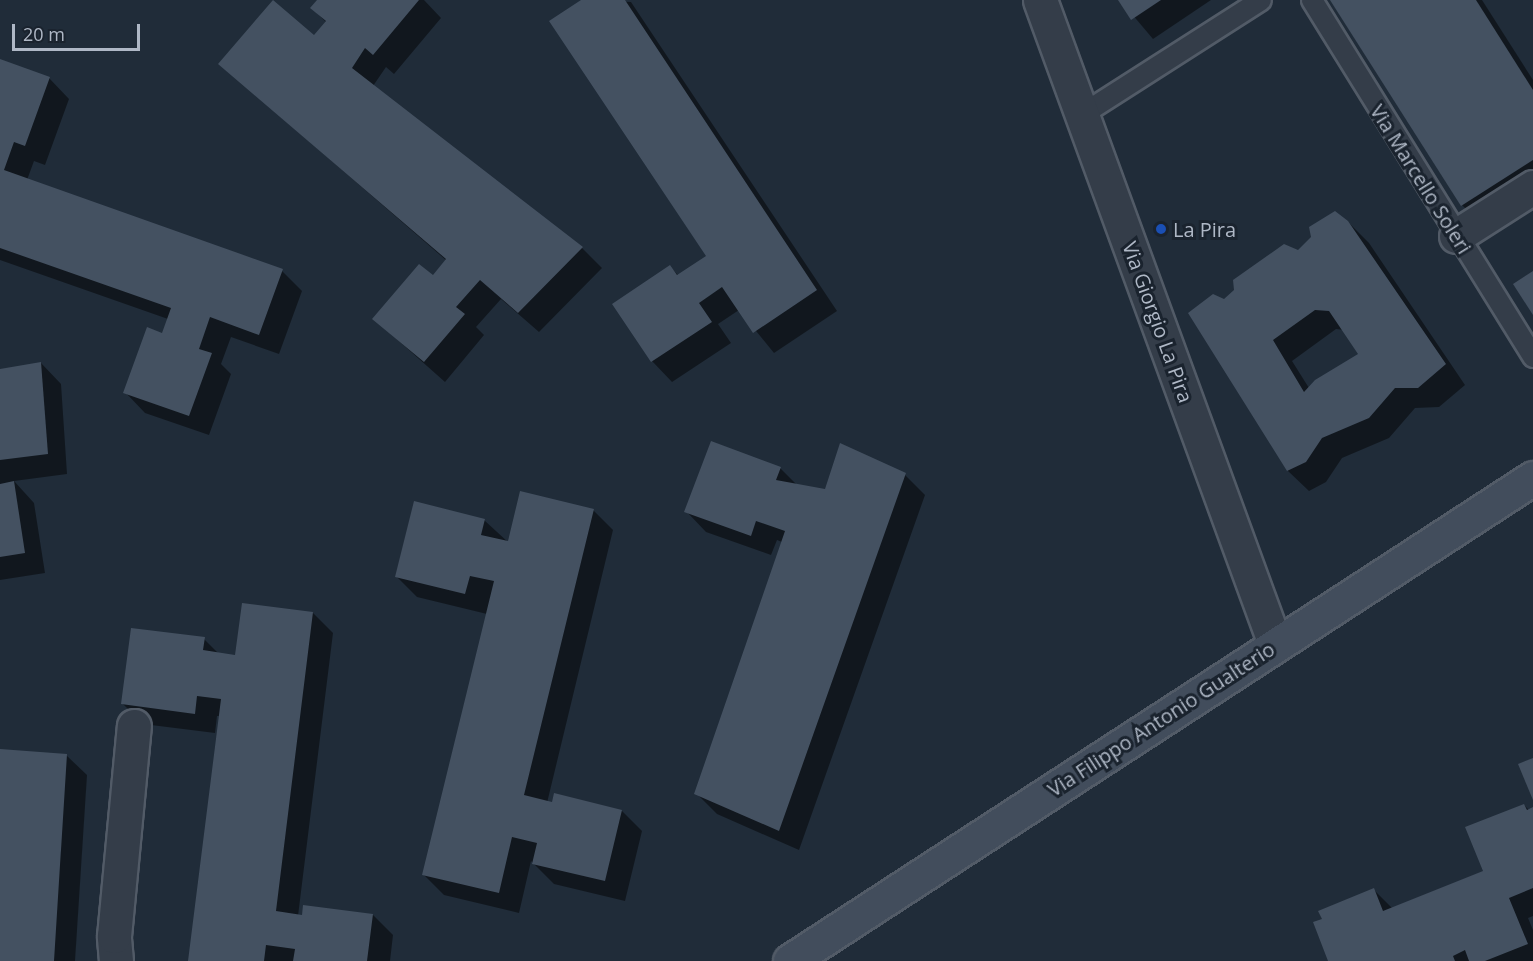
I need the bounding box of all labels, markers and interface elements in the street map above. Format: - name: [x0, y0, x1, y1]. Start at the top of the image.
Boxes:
- scale bar: [15, 12, 142, 50]
- text: 20 m: [23, 22, 65, 46]
- street label: Via Marcello Soleri: [1365, 100, 1477, 258]
- place label: La Pira: [1173, 217, 1236, 241]
- marker: La Pira: [1154, 222, 1168, 236]
- street label: Via Giorgio La Pira: [1118, 238, 1198, 406]
- street label: Via Filippo Antonio Gualterio: [1043, 637, 1279, 801]

